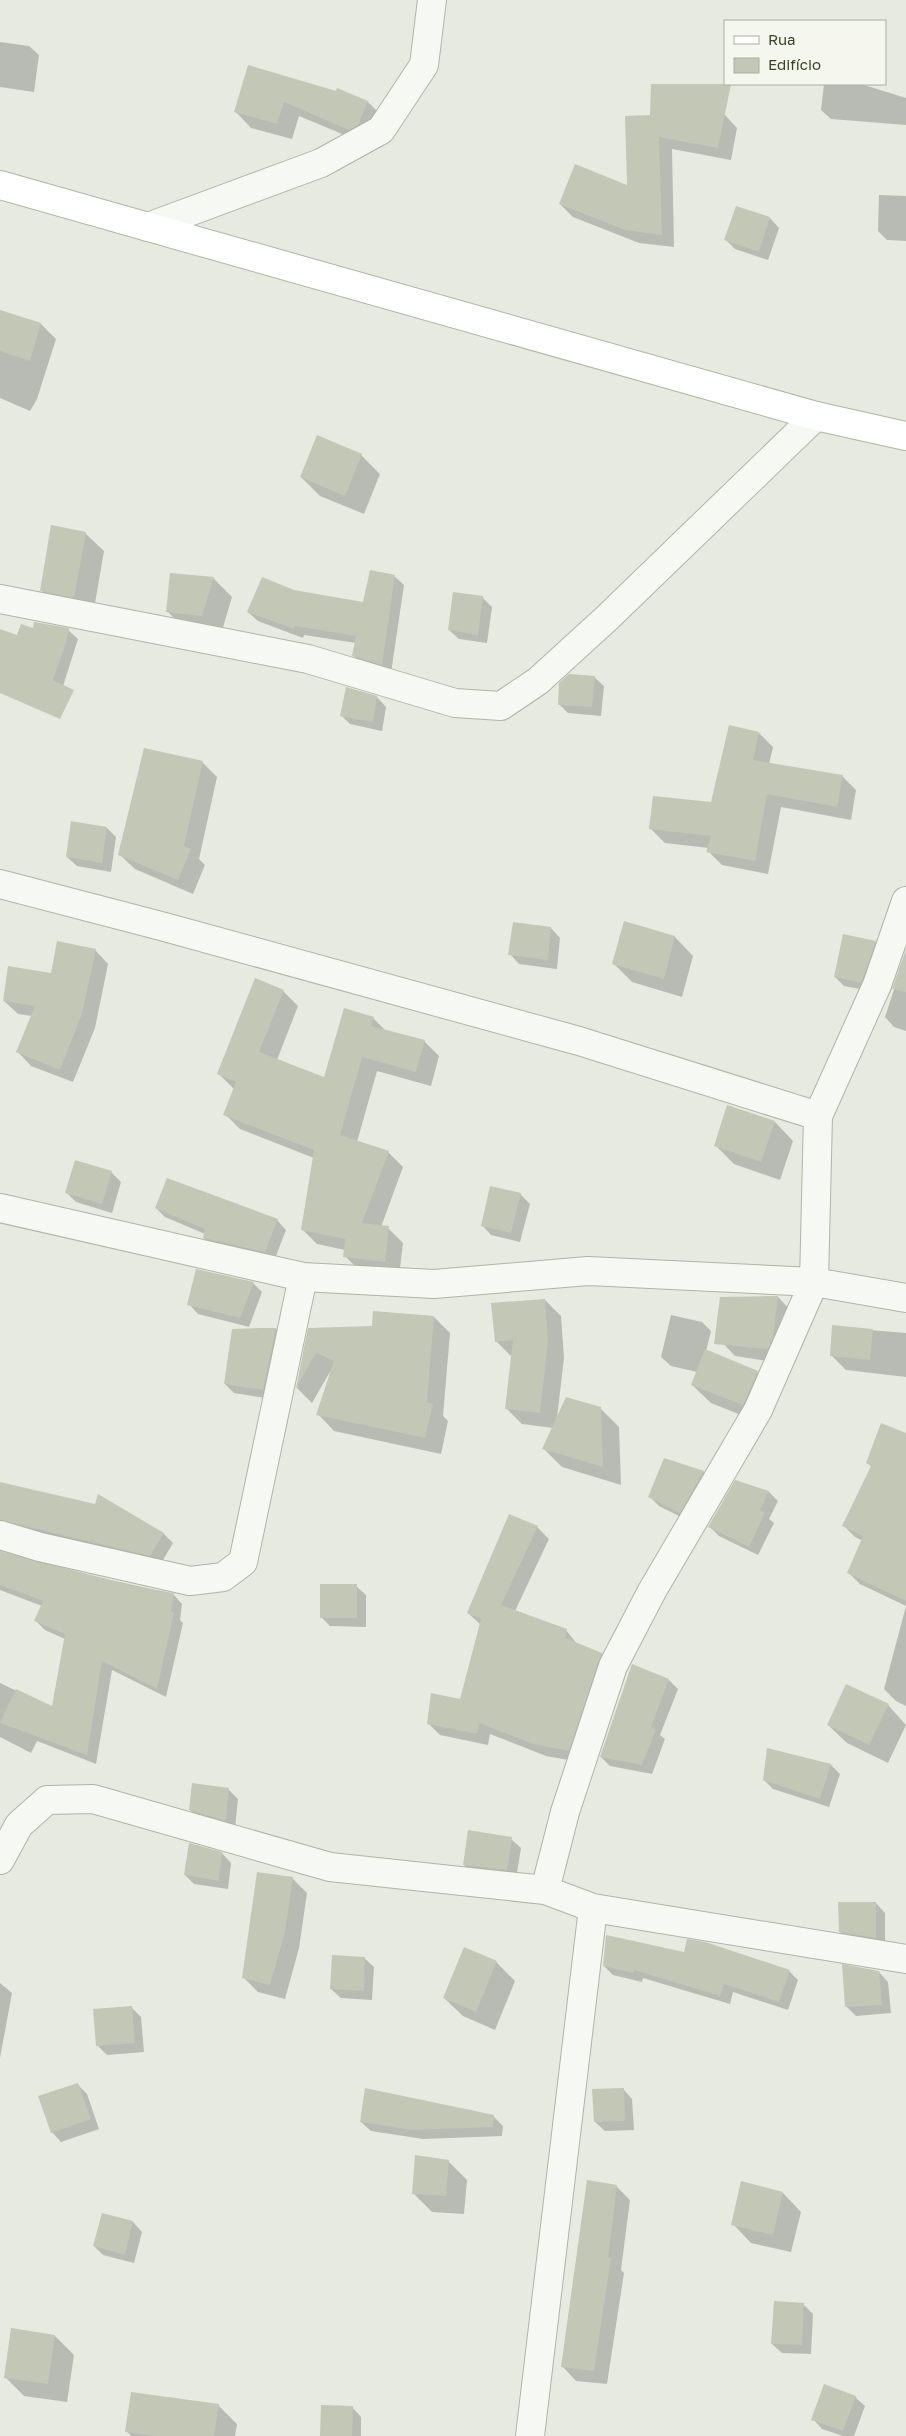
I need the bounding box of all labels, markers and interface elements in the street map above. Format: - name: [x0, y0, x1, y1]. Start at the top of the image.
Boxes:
- legend: [724, 20, 886, 85]
- text: Rua: [768, 30, 795, 48]
- text: Edifício: [768, 55, 821, 73]

